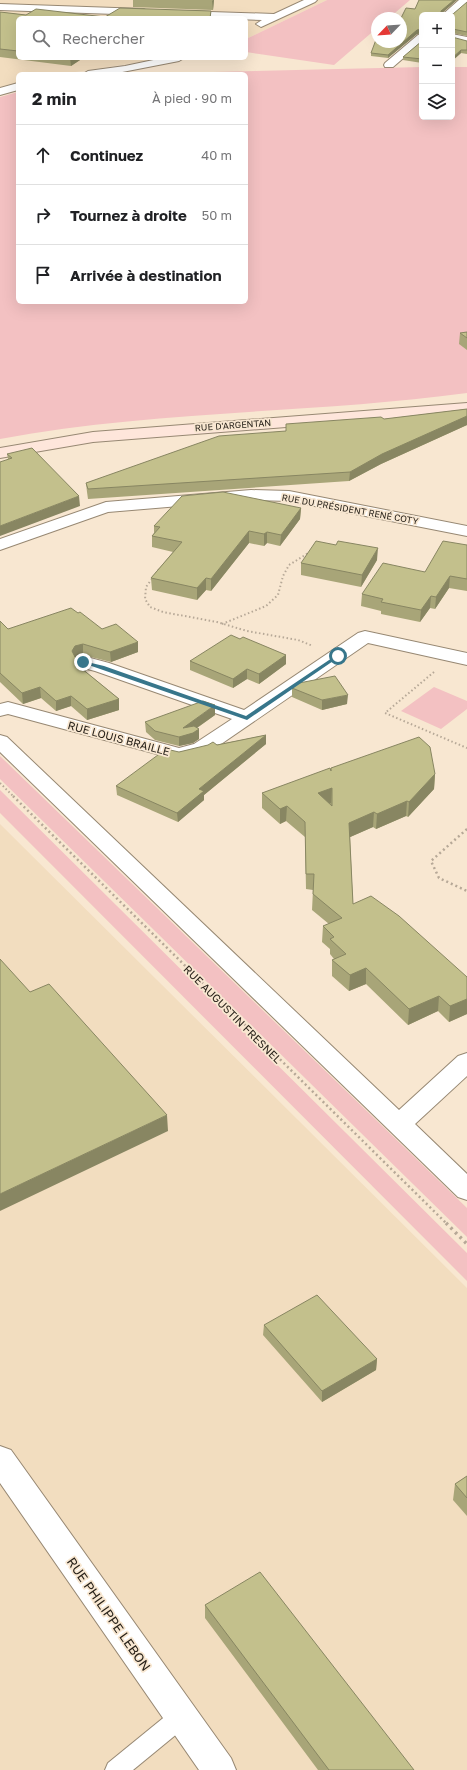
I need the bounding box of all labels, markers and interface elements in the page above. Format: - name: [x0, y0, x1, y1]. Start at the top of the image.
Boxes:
- north arrow: [371, 12, 407, 48]
- map controls: [419, 12, 455, 120]
- button: +: [419, 12, 455, 48]
- search box: [16, 16, 248, 60]
- icon: search: [30, 27, 52, 49]
- text: Rechercher: [62, 29, 145, 47]
- button: −: [419, 48, 455, 84]
- button: layers: [419, 84, 455, 120]
- text: 2 min: [32, 88, 76, 109]
- text: À pied · 90 m: [152, 90, 232, 106]
- icon: ahead: [32, 144, 54, 166]
- text: Continuez: [70, 146, 143, 164]
- text: 40 m: [201, 147, 232, 163]
- icon: right: [32, 204, 54, 226]
- text: Tournez à droite: [70, 206, 187, 224]
- text: 50 m: [202, 207, 232, 223]
- icon: arrive: [32, 264, 54, 286]
- text: Arrivée à destination: [70, 266, 222, 284]
- street label: RUE D'ARGENTAN: [194, 417, 272, 433]
- street label: RUE DU PRÉSIDENT RENÉ COTY: [281, 492, 419, 526]
- route start: [329, 647, 347, 665]
- route end: [74, 653, 92, 671]
- street label: RUE LOUIS BRAILLE: [67, 718, 172, 758]
- street label: RUE AUGUSTIN FRESNEL: [181, 962, 285, 1066]
- street label: RUE PHILIPPE LEBON: [64, 1554, 154, 1674]

